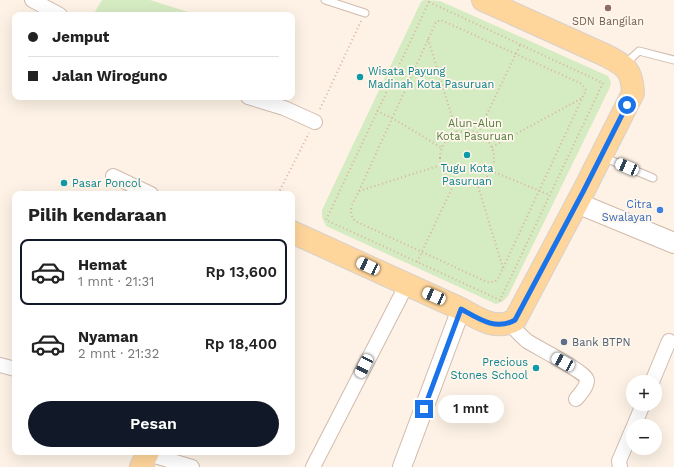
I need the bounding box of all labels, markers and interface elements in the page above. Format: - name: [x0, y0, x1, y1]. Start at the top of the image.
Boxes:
- marker: SDN Bangilan: [603, 3, 613, 13]
- place label: SDN Bangilan: [572, 15, 644, 28]
- text: Jemput: [52, 28, 109, 46]
- place label: Wisata Payung Madinah Kota Pasuruan: [368, 65, 494, 91]
- text: Jalan Wiroguno: [52, 67, 167, 85]
- marker: Wisata Payung Madinah Kota Pasuruan: [355, 72, 365, 82]
- route start: [618, 96, 636, 114]
- park label: Alun-Alun Kota Pasuruan: [436, 117, 514, 143]
- marker: Tugu Kota Pasuruan: [462, 150, 472, 160]
- car: [614, 157, 640, 177]
- place label: Tugu Kota Pasuruan: [440, 162, 494, 188]
- place label: Pasar Poncol: [72, 177, 142, 190]
- marker: Pasar Poncol: [59, 178, 69, 188]
- place label: Citra Swalayan: [602, 198, 652, 224]
- text: Pilih kendaraan: [28, 204, 167, 225]
- marker: Citra Swalayan: [655, 205, 665, 215]
- icon: car: [30, 254, 66, 290]
- car: [355, 255, 381, 277]
- text: Hemat: [78, 256, 127, 274]
- text: Rp 13,600: [206, 263, 277, 281]
- text: 1 mnt · 21:31: [78, 274, 154, 289]
- car: [421, 286, 447, 306]
- icon: car: [30, 326, 66, 362]
- text: Nyaman: [78, 328, 138, 346]
- text: Rp 18,400: [205, 335, 277, 353]
- place label: Bank BTPN: [572, 336, 631, 349]
- marker: Bank BTPN: [559, 337, 569, 347]
- text: 2 mnt · 21:32: [78, 346, 159, 361]
- car: [550, 351, 576, 373]
- car: [353, 353, 375, 379]
- place label: Precious Stones School: [450, 356, 529, 382]
- marker: Precious Stones School: [531, 363, 541, 373]
- map controls: [626, 375, 662, 455]
- button: +: [626, 375, 662, 411]
- callout: 1 mnt: [438, 395, 504, 423]
- route end: [415, 400, 433, 418]
- button: Pesan: [28, 401, 279, 447]
- text: 1 mnt: [453, 401, 489, 416]
- button: −: [626, 419, 662, 455]

